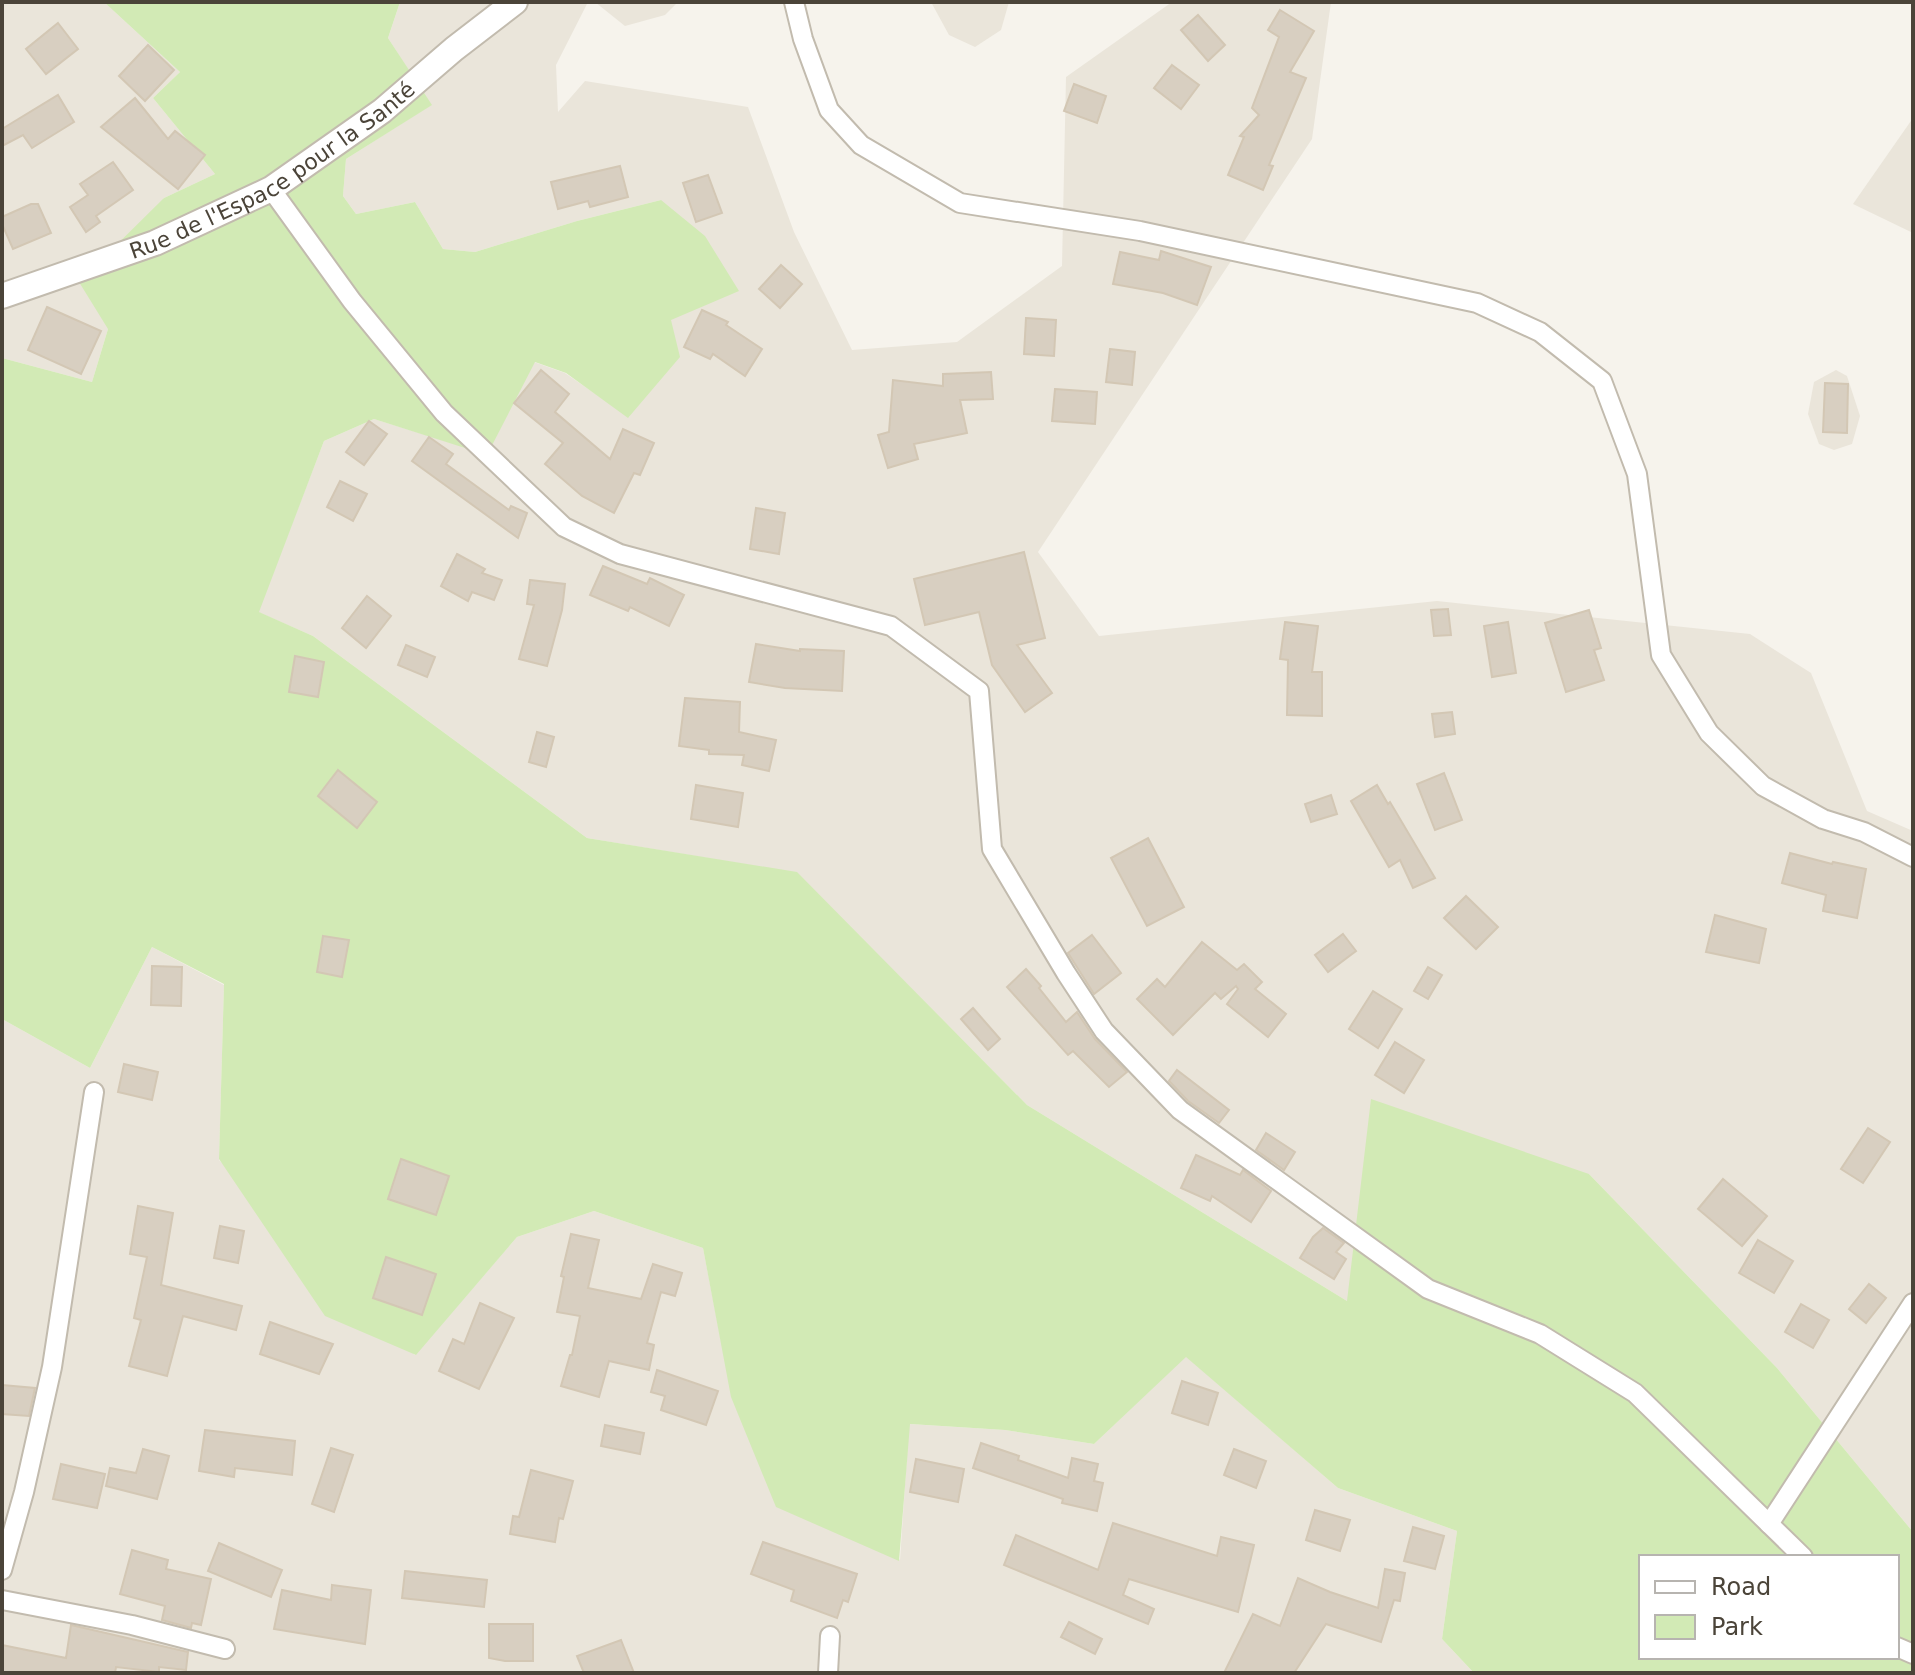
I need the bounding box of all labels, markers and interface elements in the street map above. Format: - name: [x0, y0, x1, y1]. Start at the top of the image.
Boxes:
- street label: Rue de l'Espace pour la Santé: [126, 76, 420, 263]
- legend: [1639, 1555, 1899, 1659]
- text: Road: [1711, 1573, 1771, 1601]
- text: Park: [1711, 1613, 1763, 1641]

